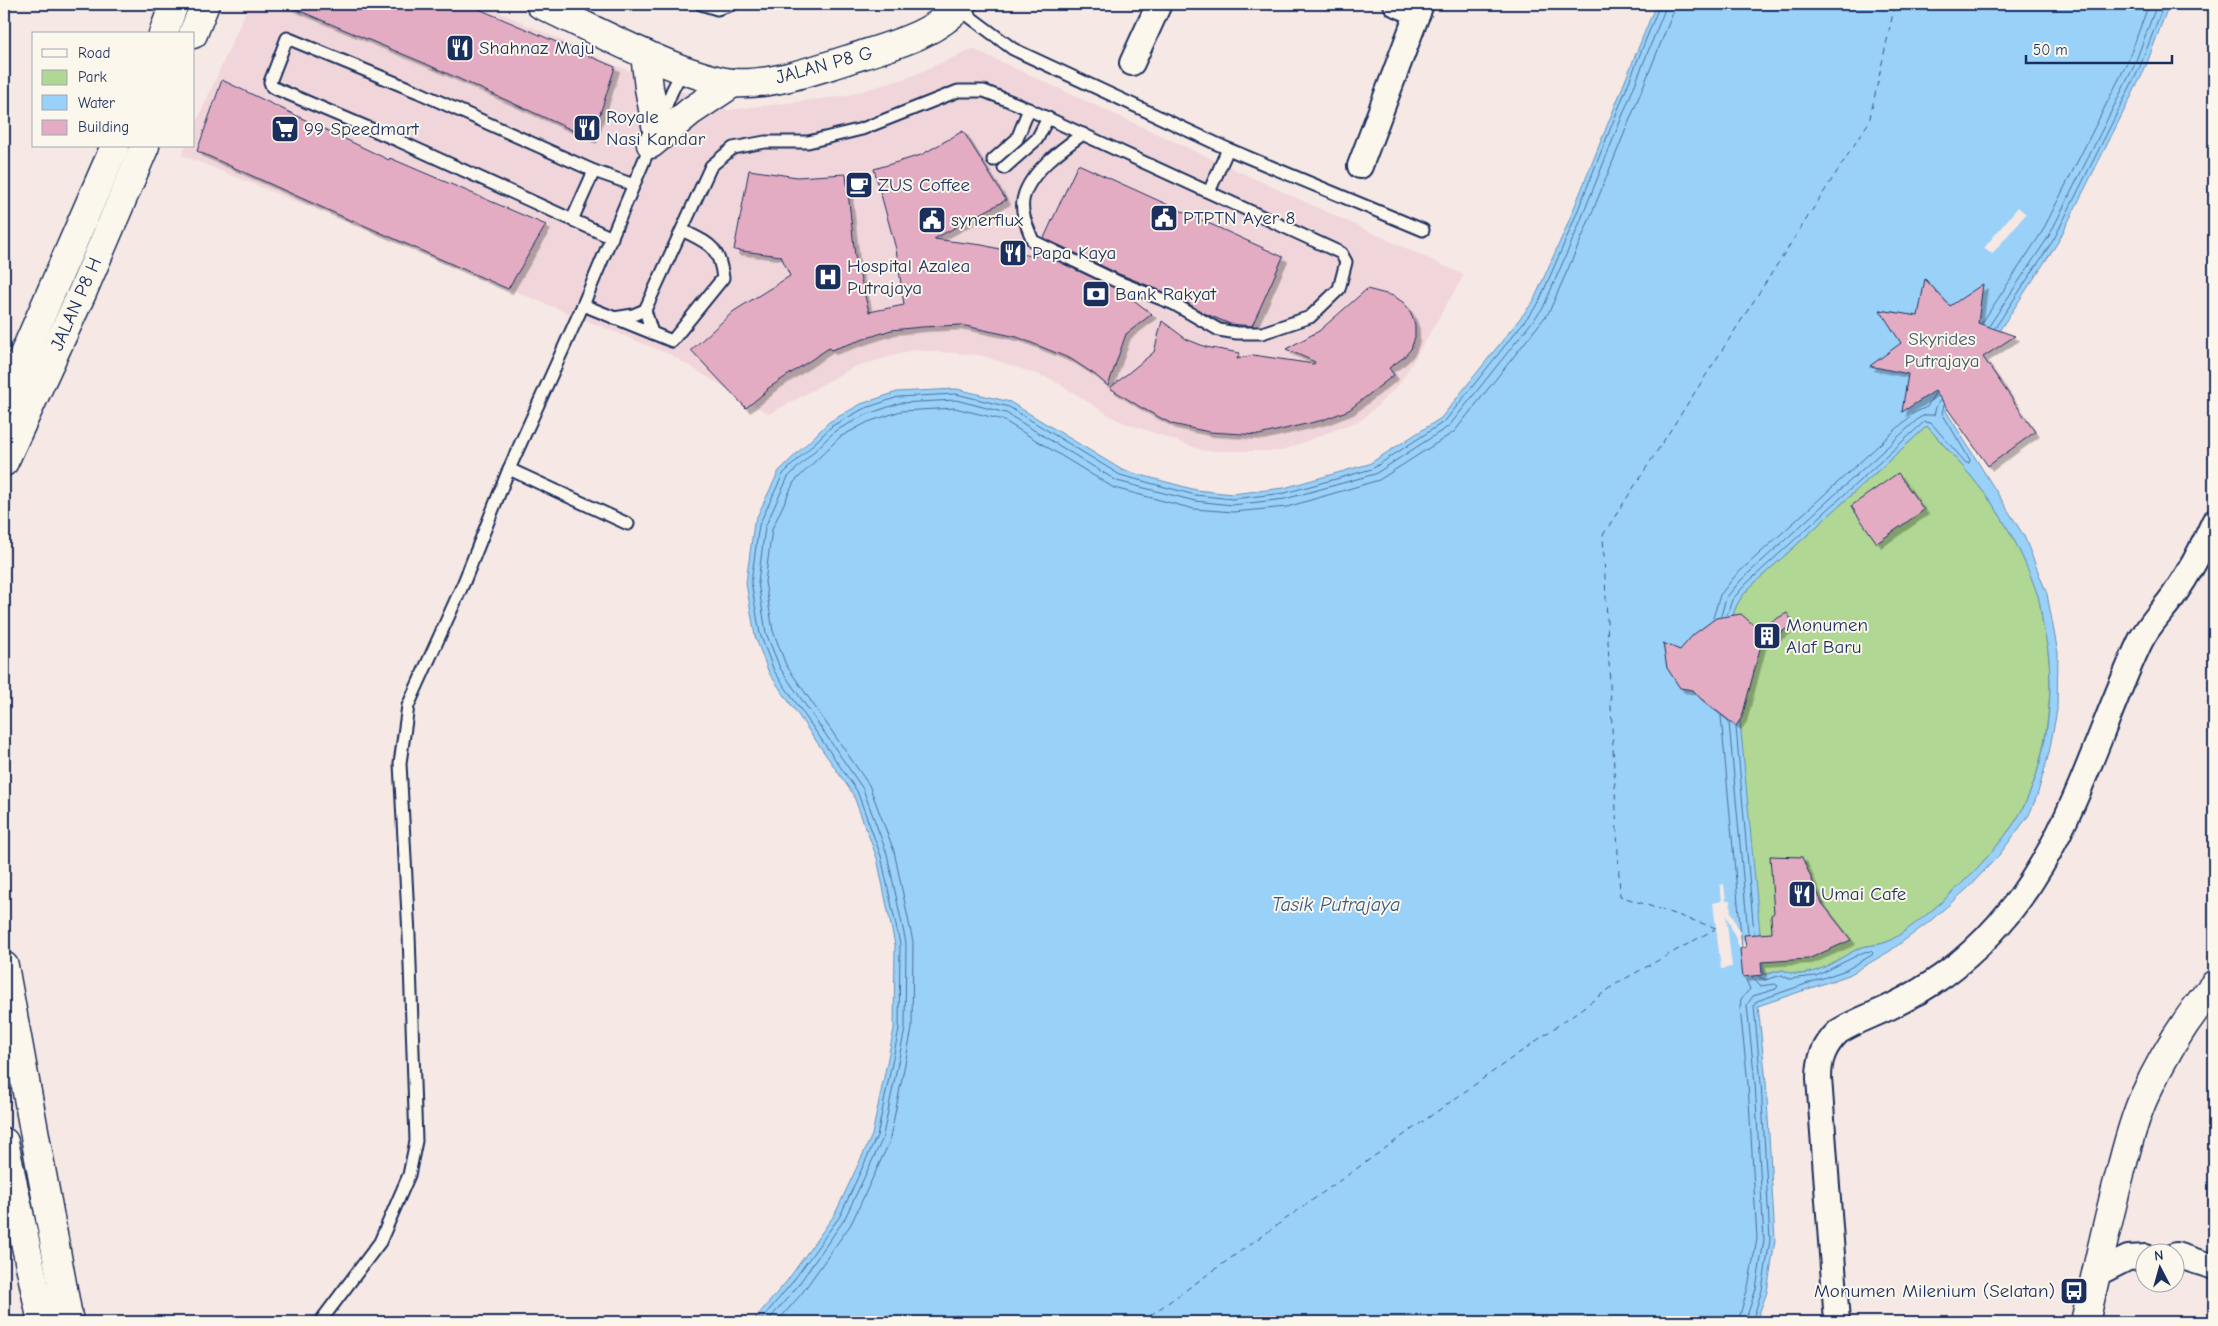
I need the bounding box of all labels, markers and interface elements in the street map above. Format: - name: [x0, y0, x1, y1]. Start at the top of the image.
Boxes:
- legend: [32, 32, 195, 148]
- scale bar: [2026, 32, 2172, 64]
- restaurant icon: Shahnaz Maju: [445, 33, 475, 63]
- place label: Shahnaz Maju: [479, 37, 594, 59]
- text: 50 m: [2033, 41, 2068, 59]
- street label: JALAN P8 G: [773, 42, 875, 88]
- text: Road: [78, 44, 110, 62]
- text: Park: [78, 68, 107, 86]
- text: Water: [78, 94, 115, 112]
- place label: Royale Nasi Kandar: [606, 106, 706, 150]
- restaurant icon: Royale Nasi Kandar: [572, 113, 602, 143]
- supermarket icon: 99 Speedmart: [270, 114, 300, 144]
- text: Building: [78, 118, 129, 136]
- place label: 99 Speedmart: [304, 118, 419, 140]
- cafe icon: ZUS Coffee: [844, 170, 874, 200]
- place label: ZUS Coffee: [878, 174, 970, 196]
- public building icon: PTPTN Ayer 8: [1149, 203, 1179, 233]
- public building icon: synerflux: [917, 205, 947, 235]
- place label: PTPTN Ayer 8: [1183, 207, 1295, 229]
- place label: synerflux: [951, 209, 1024, 231]
- restaurant icon: Papa Kaya: [998, 238, 1028, 268]
- place label: Papa Kaya: [1032, 242, 1116, 264]
- street label: JALAN P8 H: [46, 254, 106, 354]
- place label: Hospital Azalea Putrajaya: [847, 255, 970, 299]
- hospital icon: Hospital Azalea Putrajaya: [813, 262, 843, 292]
- bank icon: Bank Rakyat: [1081, 279, 1111, 309]
- place label: Bank Rakyat: [1115, 283, 1217, 305]
- park label: Skyrides Putrajaya: [1904, 328, 1980, 372]
- place label: Monumen Alaf Baru: [1786, 614, 1868, 658]
- building icon: Monumen Alaf Baru: [1752, 621, 1782, 651]
- restaurant icon: Umai Cafe: [1787, 879, 1817, 909]
- place label: Umai Cafe: [1821, 883, 1906, 905]
- water label: Tasik Putrajaya: [1272, 893, 1400, 916]
- north arrow: [2136, 1244, 2186, 1294]
- text: N: [2153, 1247, 2164, 1264]
- bus stop icon: Monumen Milenium (Selatan): [2059, 1276, 2089, 1306]
- place label: Monumen Milenium (Selatan): [1814, 1280, 2055, 1302]

